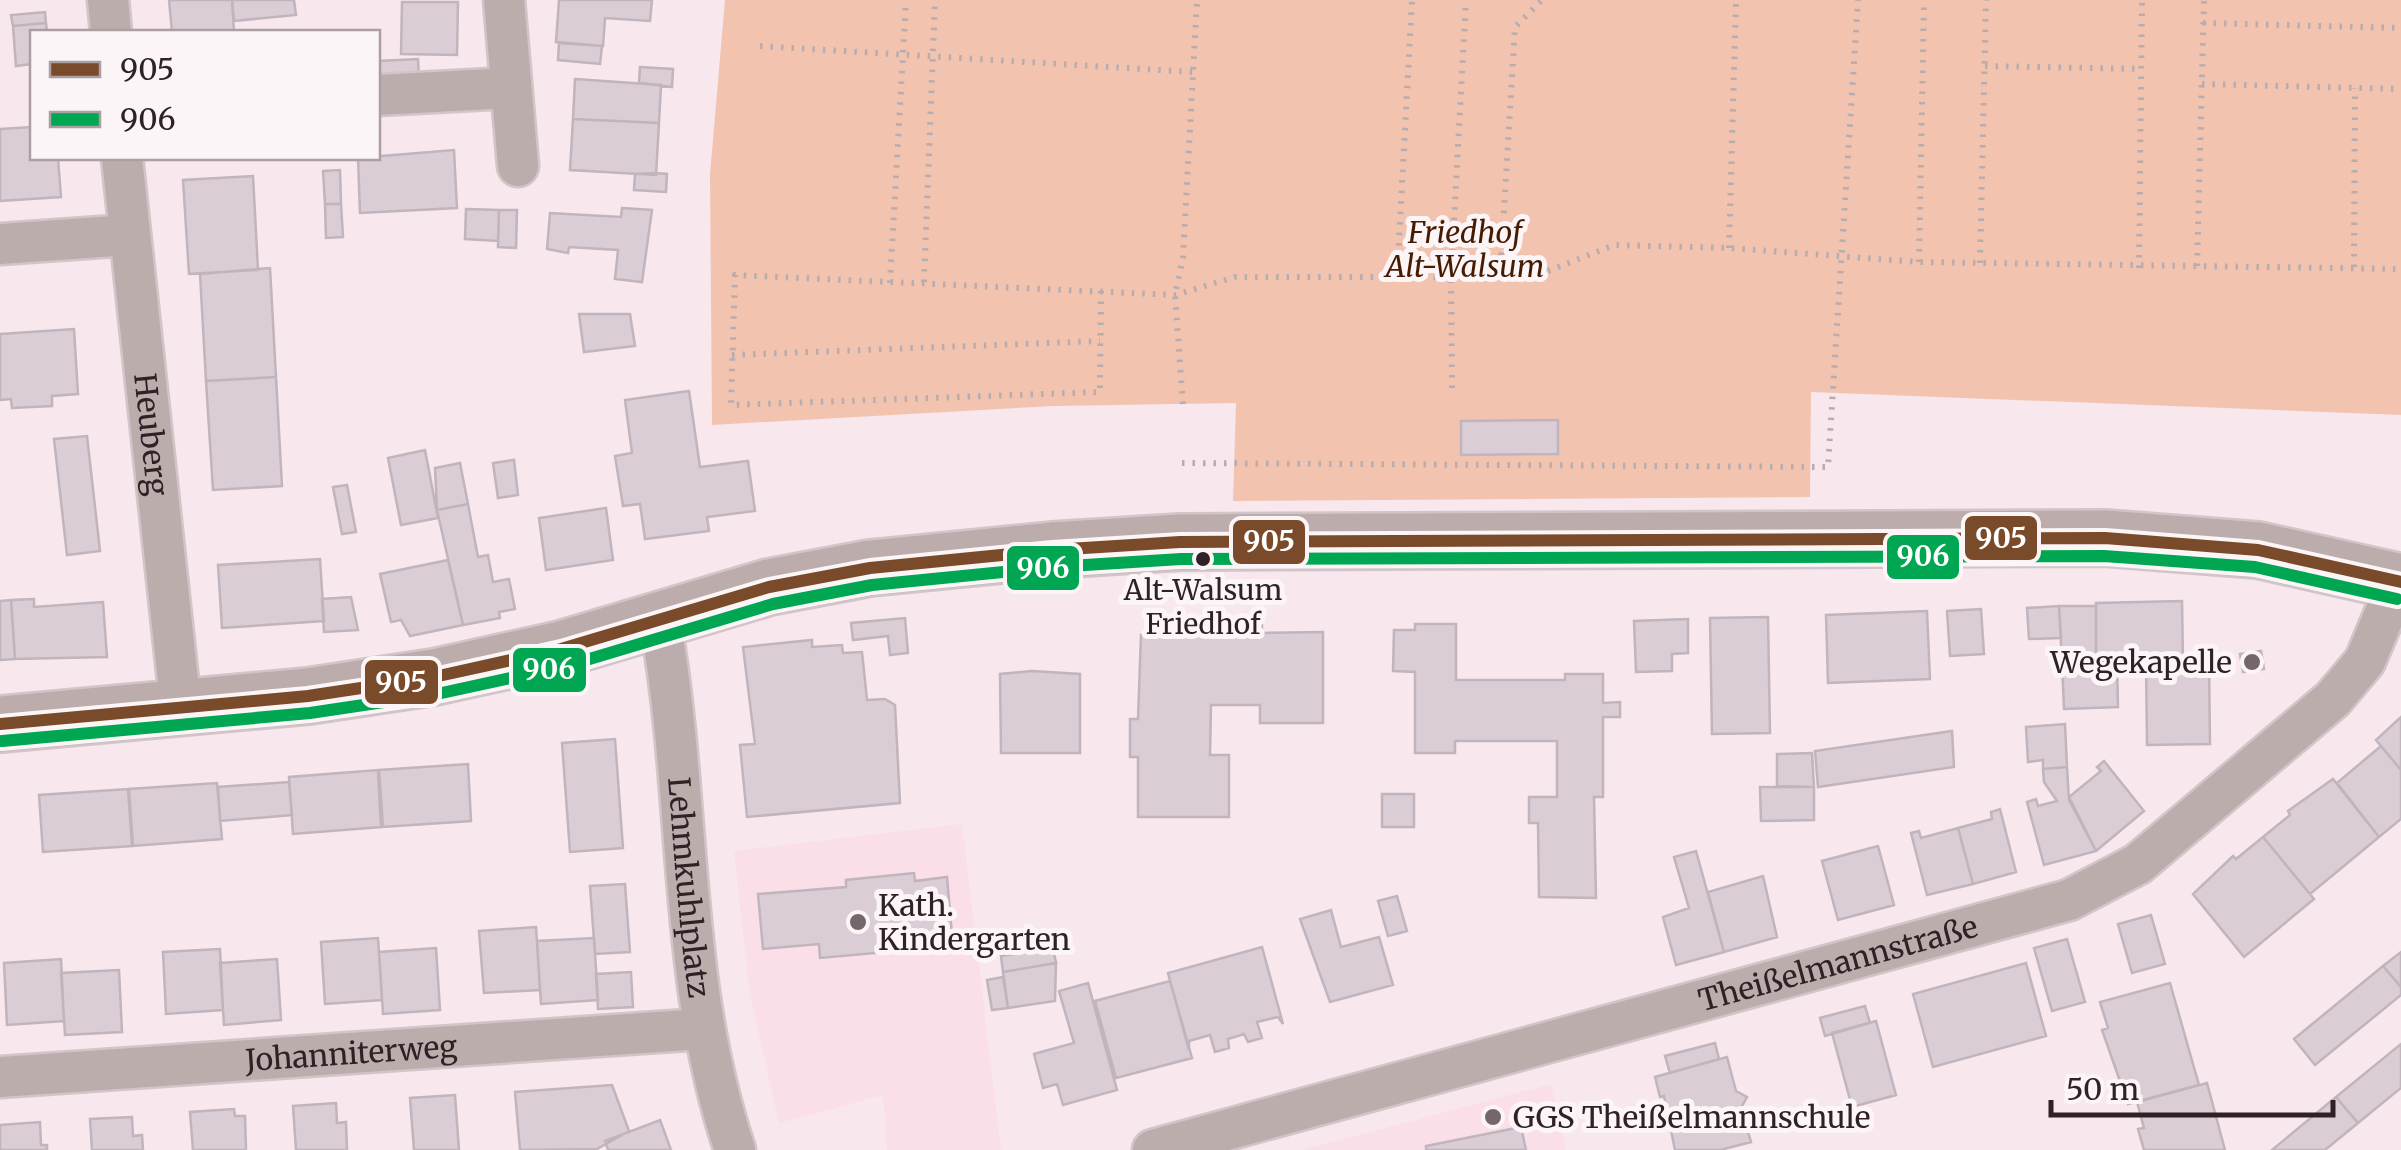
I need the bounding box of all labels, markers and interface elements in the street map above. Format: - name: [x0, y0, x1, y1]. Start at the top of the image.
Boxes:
- legend: [30, 30, 380, 160]
- text: 905: [120, 50, 174, 88]
- text: 906: [120, 100, 176, 138]
- park label: Friedhof Alt-Walsum: [1384, 213, 1544, 285]
- street label: Heuberg: [126, 371, 177, 498]
- line badge: 905: [1963, 514, 2039, 562]
- line badge: 905: [1231, 518, 1307, 566]
- text: 905: [1975, 520, 2027, 556]
- text: 905: [1243, 523, 1295, 559]
- line badge: 906: [1885, 533, 1961, 581]
- text: 906: [1897, 538, 1949, 574]
- line badge: 906: [1005, 544, 1081, 592]
- marker: Alt-Walsum Friedhof: [1193, 549, 1213, 569]
- text: 906: [1017, 550, 1069, 586]
- place label: Alt-Walsum Friedhof: [1123, 572, 1282, 642]
- place label: Wegekapelle: [2049, 643, 2232, 681]
- line badge: 906: [511, 646, 588, 694]
- text: 906: [523, 651, 575, 687]
- marker: Wegekapelle: [2241, 651, 2263, 673]
- line badge: 905: [363, 658, 440, 706]
- text: 905: [375, 664, 427, 700]
- street label: Lehmkuhlplatz: [660, 776, 719, 1000]
- place label: Kath. Kindergarten: [878, 886, 1071, 958]
- street label: Theißelmannstraße: [1694, 907, 1982, 1019]
- marker: Kath. Kindergarten: [847, 911, 869, 933]
- street label: Johanniterweg: [243, 1027, 459, 1079]
- scale bar: [2051, 1055, 2334, 1117]
- text: 50 m: [2066, 1070, 2139, 1108]
- place label: GGS Theißelmannschule: [1513, 1098, 1870, 1136]
- marker: GGS Theißelmannschule: [1482, 1106, 1504, 1128]

